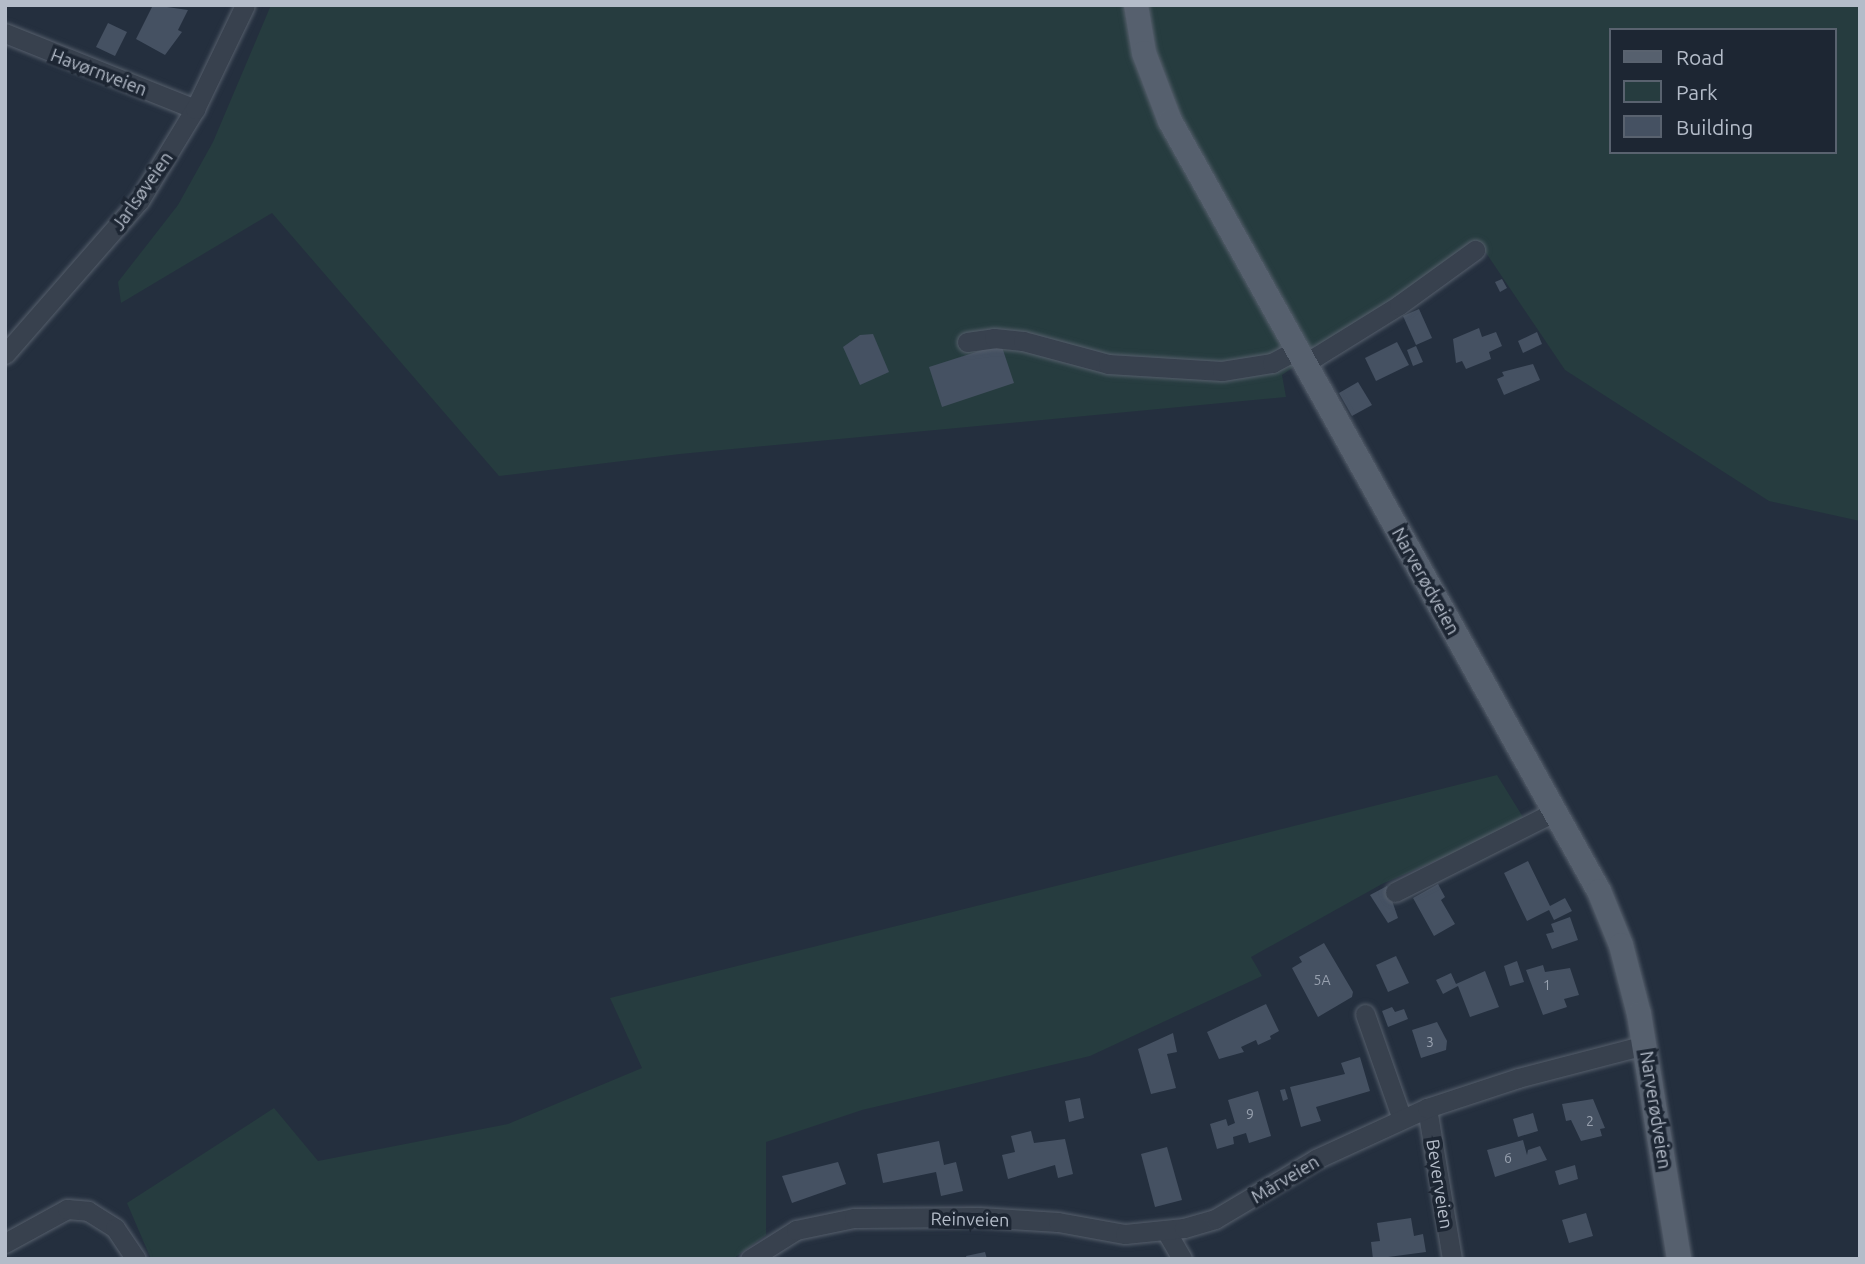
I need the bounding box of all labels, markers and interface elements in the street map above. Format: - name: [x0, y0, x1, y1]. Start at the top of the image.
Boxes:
- legend: [1610, 28, 1837, 154]
- street label: Havørnveien: [48, 44, 150, 100]
- text: Road: [1676, 45, 1724, 69]
- text: Park: [1676, 80, 1718, 104]
- text: Building: [1676, 115, 1753, 139]
- street label: Jarlsøveien: [107, 147, 177, 235]
- street label: Narverødveien: [1388, 524, 1464, 638]
- house number: 5A: [1314, 972, 1330, 988]
- house number: 1: [1543, 977, 1551, 993]
- house number: 3: [1426, 1034, 1434, 1050]
- street label: Narverødveien: [1636, 1049, 1676, 1171]
- house number: 9: [1246, 1106, 1254, 1122]
- house number: 2: [1586, 1113, 1594, 1129]
- street label: Beverveien: [1422, 1138, 1458, 1230]
- street label: Mårveien: [1247, 1150, 1323, 1208]
- house number: 6: [1504, 1150, 1512, 1166]
- street label: Reinveien: [930, 1208, 1010, 1230]

